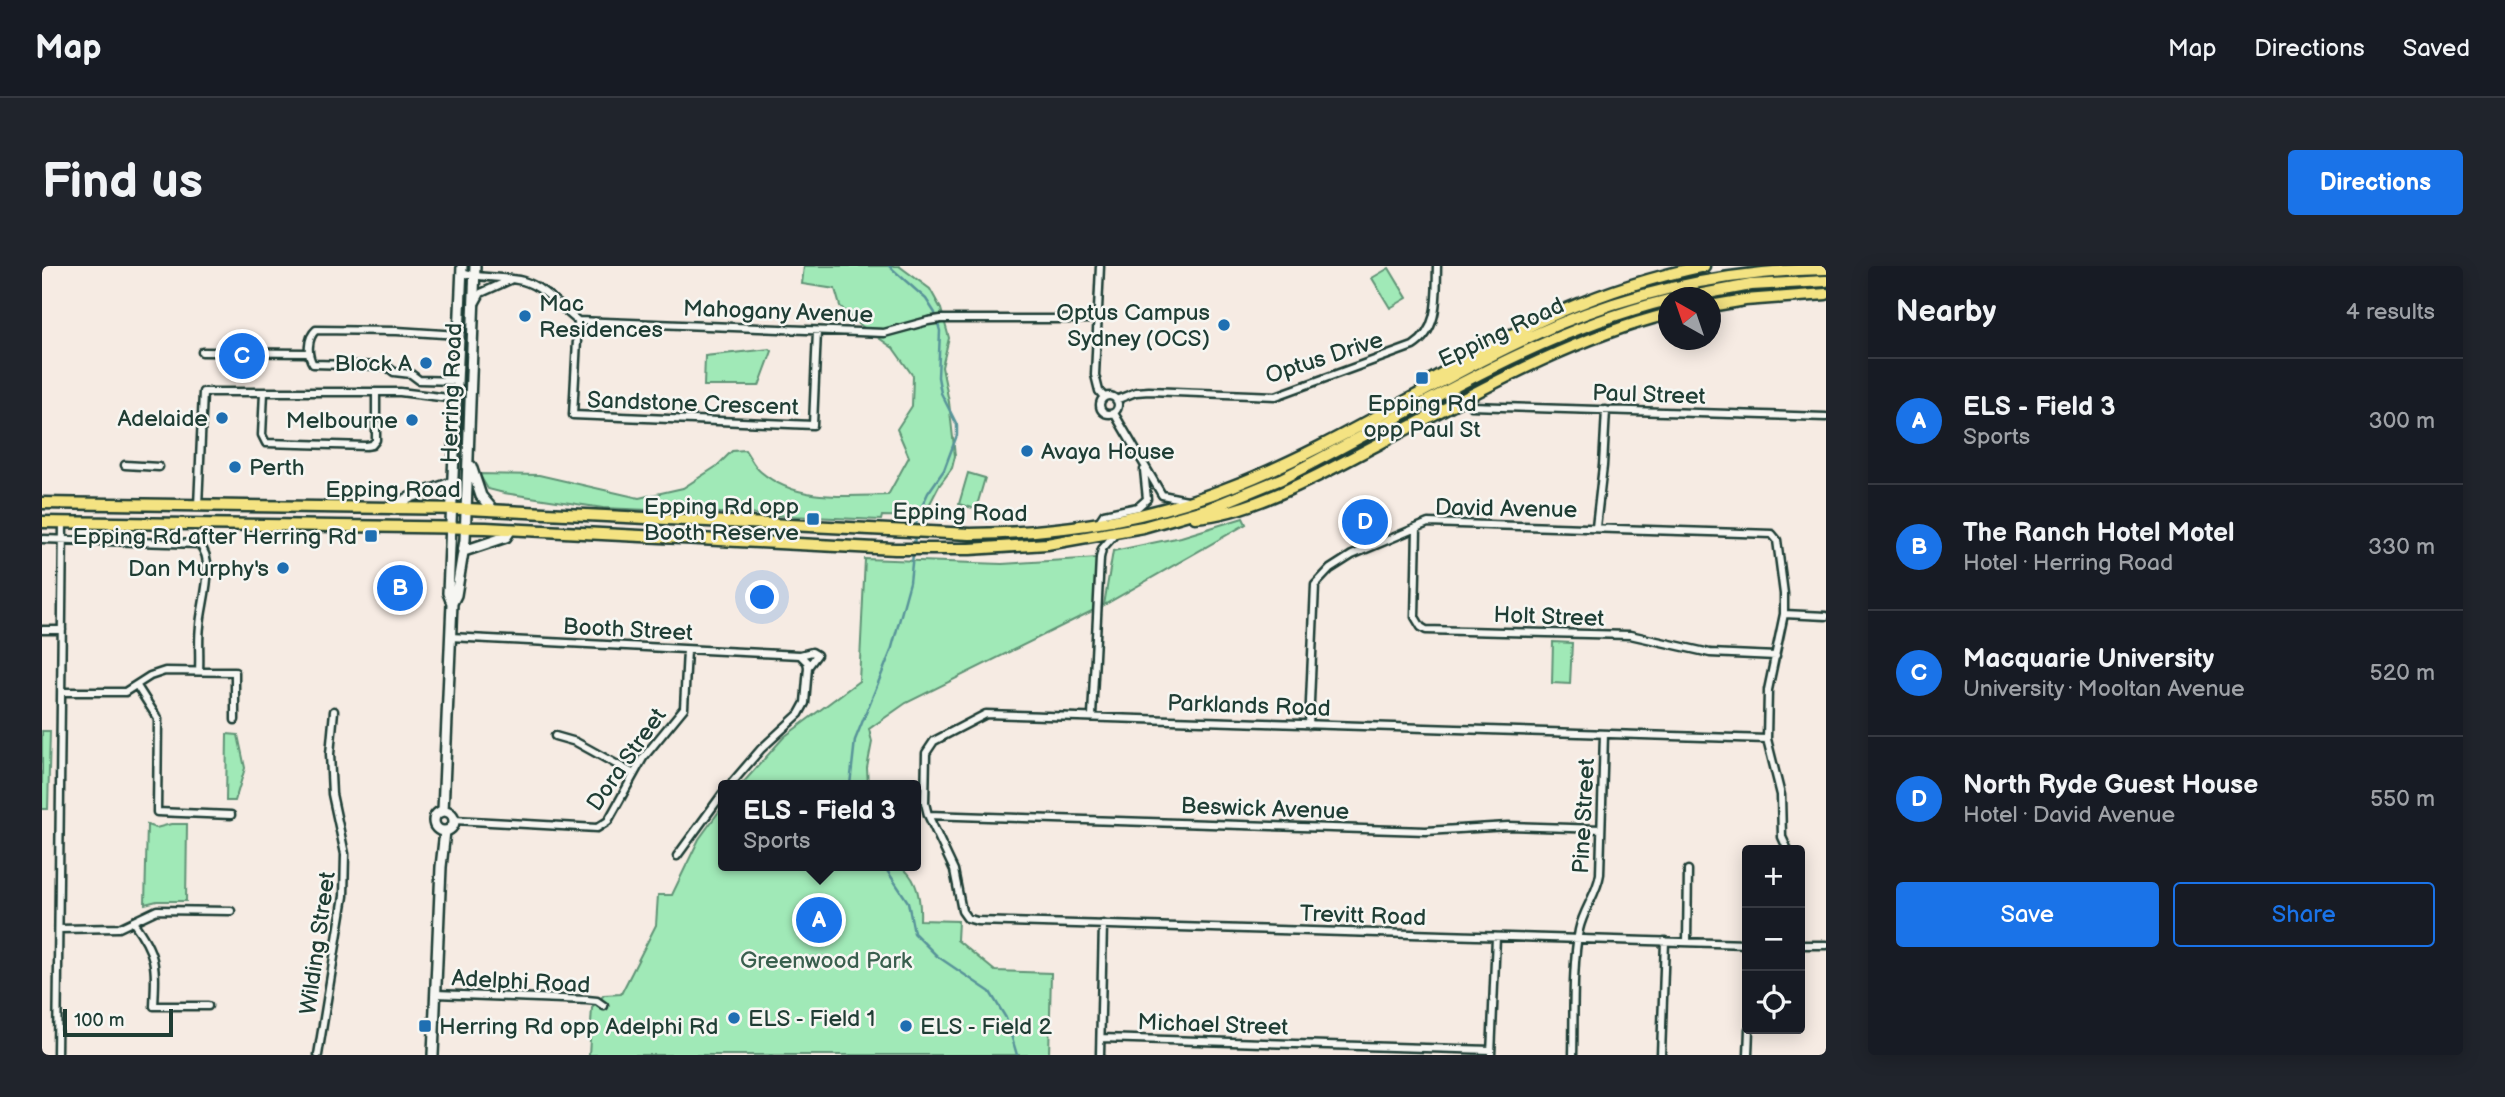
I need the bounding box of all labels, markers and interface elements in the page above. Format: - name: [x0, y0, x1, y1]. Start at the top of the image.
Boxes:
- text: Map: [35, 28, 101, 68]
- text: Map: [2168, 34, 2216, 63]
- text: Directions: [2254, 34, 2365, 63]
- text: Saved: [2403, 34, 2470, 63]
- button: Directions: [2288, 150, 2463, 215]
- text: Find us: [42, 153, 203, 212]
- north arrow: [1658, 287, 1721, 350]
- place label: Mac Residences: [539, 290, 663, 344]
- street label: Epping Road: [1434, 292, 1569, 374]
- text: Nearby: [1896, 294, 1996, 330]
- street label: Mahogany Avenue: [682, 295, 874, 329]
- text: 4 results: [2346, 298, 2435, 326]
- place label: Optus Campus Sydney (OCS): [1056, 299, 1210, 353]
- marker: Mac Residences: [517, 308, 533, 324]
- marker: Optus Campus Sydney (OCS): [1216, 317, 1232, 333]
- street label: Herring Road: [436, 322, 468, 464]
- street label: Optus Drive: [1262, 326, 1387, 390]
- pin: C: [219, 330, 265, 382]
- place label: Block A: [334, 350, 413, 378]
- marker: Block A: [418, 355, 434, 371]
- marker: Epping Rd opp Paul St: [1414, 370, 1430, 386]
- street label: Paul Street: [1592, 379, 1706, 411]
- street label: Sandstone Crescent: [587, 386, 799, 422]
- place label: Epping Rd opp Paul St: [1363, 390, 1481, 444]
- text: ELS - Field 3: [1963, 392, 2115, 423]
- place label: Adelaide: [117, 405, 208, 433]
- place label: Melbourne: [286, 407, 398, 435]
- text: A: [1912, 407, 1926, 435]
- text: 300 m: [2369, 407, 2435, 435]
- marker: Adelaide: [214, 410, 230, 426]
- marker: Melbourne: [404, 412, 420, 428]
- text: Sports: [1963, 423, 2030, 451]
- place label: Avaya House: [1041, 438, 1175, 466]
- marker: Avaya House: [1019, 443, 1035, 459]
- place label: Perth: [249, 454, 305, 482]
- marker: Perth: [227, 459, 243, 475]
- street label: Epping Road: [325, 476, 461, 504]
- place label: Epping Rd opp Booth Reserve: [644, 493, 799, 547]
- street label: David Avenue: [1435, 494, 1577, 524]
- pin: D: [1342, 496, 1388, 548]
- street label: Epping Road: [892, 498, 1028, 528]
- marker: Epping Rd opp Booth Reserve: [805, 511, 821, 527]
- text: The Ranch Hotel Motel: [1963, 518, 2235, 549]
- place label: Epping Rd after Herring Rd: [73, 523, 357, 551]
- marker: Epping Rd after Herring Rd: [363, 528, 379, 544]
- text: B: [1911, 533, 1927, 561]
- text: 330 m: [2368, 533, 2435, 561]
- text: Hotel · Herring Road: [1963, 549, 2173, 577]
- place label: Dan Murphy's: [128, 555, 269, 583]
- marker: Dan Murphy's: [275, 560, 291, 576]
- pin: B: [377, 562, 423, 614]
- your location: [745, 580, 779, 614]
- street label: Holt Street: [1493, 601, 1605, 633]
- street label: Booth Street: [562, 613, 694, 647]
- text: Macquarie University: [1963, 644, 2214, 675]
- text: C: [1911, 659, 1927, 687]
- text: 520 m: [2369, 659, 2435, 687]
- text: University · Mooltan Avenue: [1963, 675, 2245, 703]
- street label: Parklands Road: [1167, 689, 1331, 723]
- street label: Dora Street: [581, 703, 672, 816]
- street label: Pine Street: [1567, 758, 1601, 874]
- text: North Ryde Guest House: [1963, 770, 2258, 801]
- popup: [718, 780, 921, 871]
- text: D: [1911, 785, 1927, 813]
- text: 550 m: [2370, 785, 2435, 813]
- street label: Beswick Avenue: [1180, 792, 1350, 826]
- text: ELS - Field 3: [743, 796, 896, 827]
- text: Hotel · David Avenue: [1963, 801, 2175, 829]
- text: Sports: [743, 827, 810, 855]
- map controls: [1742, 845, 1805, 1034]
- button: +: [1742, 845, 1805, 908]
- street label: Wilding Street: [294, 870, 342, 1016]
- button: Save: [1896, 882, 2159, 947]
- button: Share: [2173, 882, 2435, 947]
- pin: A: [796, 894, 842, 946]
- street label: Trevitt Road: [1299, 900, 1427, 932]
- button: −: [1742, 908, 1805, 971]
- park label: Greenwood Park: [740, 947, 913, 975]
- street label: Adelphi Road: [451, 964, 591, 1000]
- button: locate: [1742, 971, 1805, 1034]
- place label: ELS - Field 1: [748, 1005, 875, 1033]
- scale bar: [63, 1006, 173, 1038]
- street label: Michael Street: [1137, 1008, 1289, 1042]
- text: 100 m: [74, 1009, 125, 1032]
- marker: ELS - Field 1: [726, 1010, 742, 1026]
- place label: Herring Rd opp Adelphi Rd: [439, 1013, 718, 1041]
- place label: ELS - Field 2: [920, 1013, 1052, 1041]
- marker: Herring Rd opp Adelphi Rd: [417, 1018, 433, 1034]
- marker: ELS - Field 2: [898, 1018, 914, 1034]

